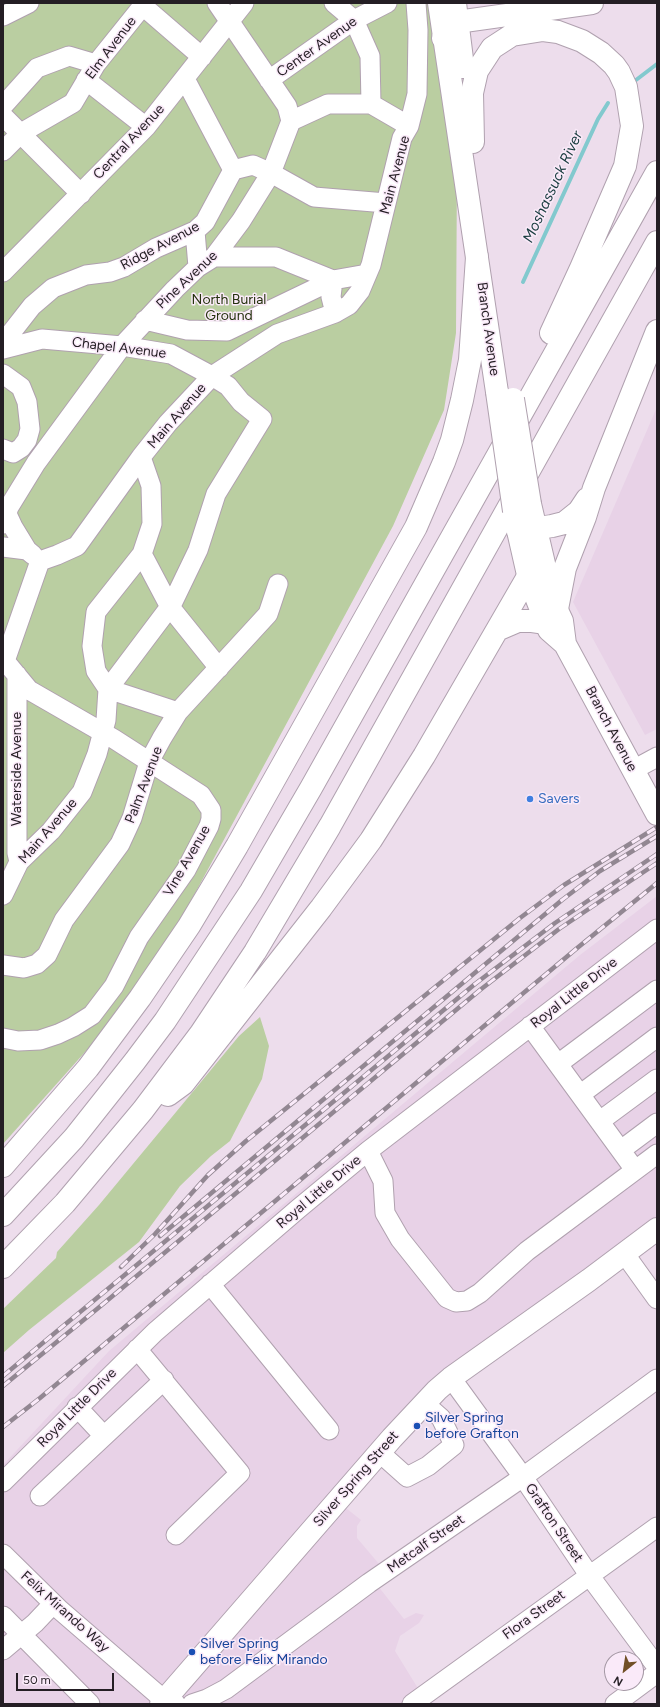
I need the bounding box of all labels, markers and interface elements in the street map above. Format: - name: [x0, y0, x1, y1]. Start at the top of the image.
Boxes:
- street label: Elm Avenue: [82, 13, 140, 83]
- street label: Center Avenue: [274, 13, 360, 81]
- street label: Central Avenue: [90, 101, 168, 183]
- water label: Moshassuck River: [519, 128, 587, 246]
- street label: Main Avenue: [376, 134, 414, 216]
- street label: Ridge Avenue: [118, 218, 202, 274]
- street label: Pine Avenue: [153, 247, 221, 313]
- street label: Branch Avenue: [473, 281, 503, 377]
- park label: North Burial Ground: [192, 292, 266, 324]
- street label: Chapel Avenue: [71, 334, 167, 362]
- street label: Main Avenue: [144, 380, 210, 452]
- street label: Branch Avenue: [581, 683, 641, 775]
- street label: Waterside Avenue: [9, 712, 25, 826]
- street label: Palm Avenue: [122, 744, 166, 826]
- place label: Savers: [538, 791, 580, 807]
- marker: Savers: [525, 794, 535, 804]
- street label: Main Avenue: [15, 795, 81, 867]
- street label: Vine Avenue: [160, 823, 214, 899]
- street label: Royal Little Drive: [527, 954, 621, 1032]
- street label: Royal Little Drive: [273, 1152, 365, 1232]
- street label: Royal Little Drive: [34, 1365, 120, 1451]
- place label: Silver Spring before Grafton: [425, 1410, 519, 1442]
- marker: Silver Spring before Grafton: [412, 1421, 422, 1431]
- street label: Silver Spring Street: [310, 1428, 402, 1530]
- street label: Grafton Street: [521, 1480, 587, 1566]
- street label: Metcalf Street: [384, 1511, 468, 1577]
- street label: Felix Mirando Way: [17, 1568, 113, 1656]
- street label: Flora Street: [499, 1587, 569, 1643]
- place label: Silver Spring before Felix Mirando: [200, 1636, 328, 1668]
- marker: Silver Spring before Felix Mirando: [187, 1647, 197, 1657]
- north arrow: [604, 1651, 644, 1691]
- scale bar: [18, 1665, 116, 1691]
- text: 50 m: [23, 1673, 51, 1687]
- text: N: [611, 1673, 625, 1689]

